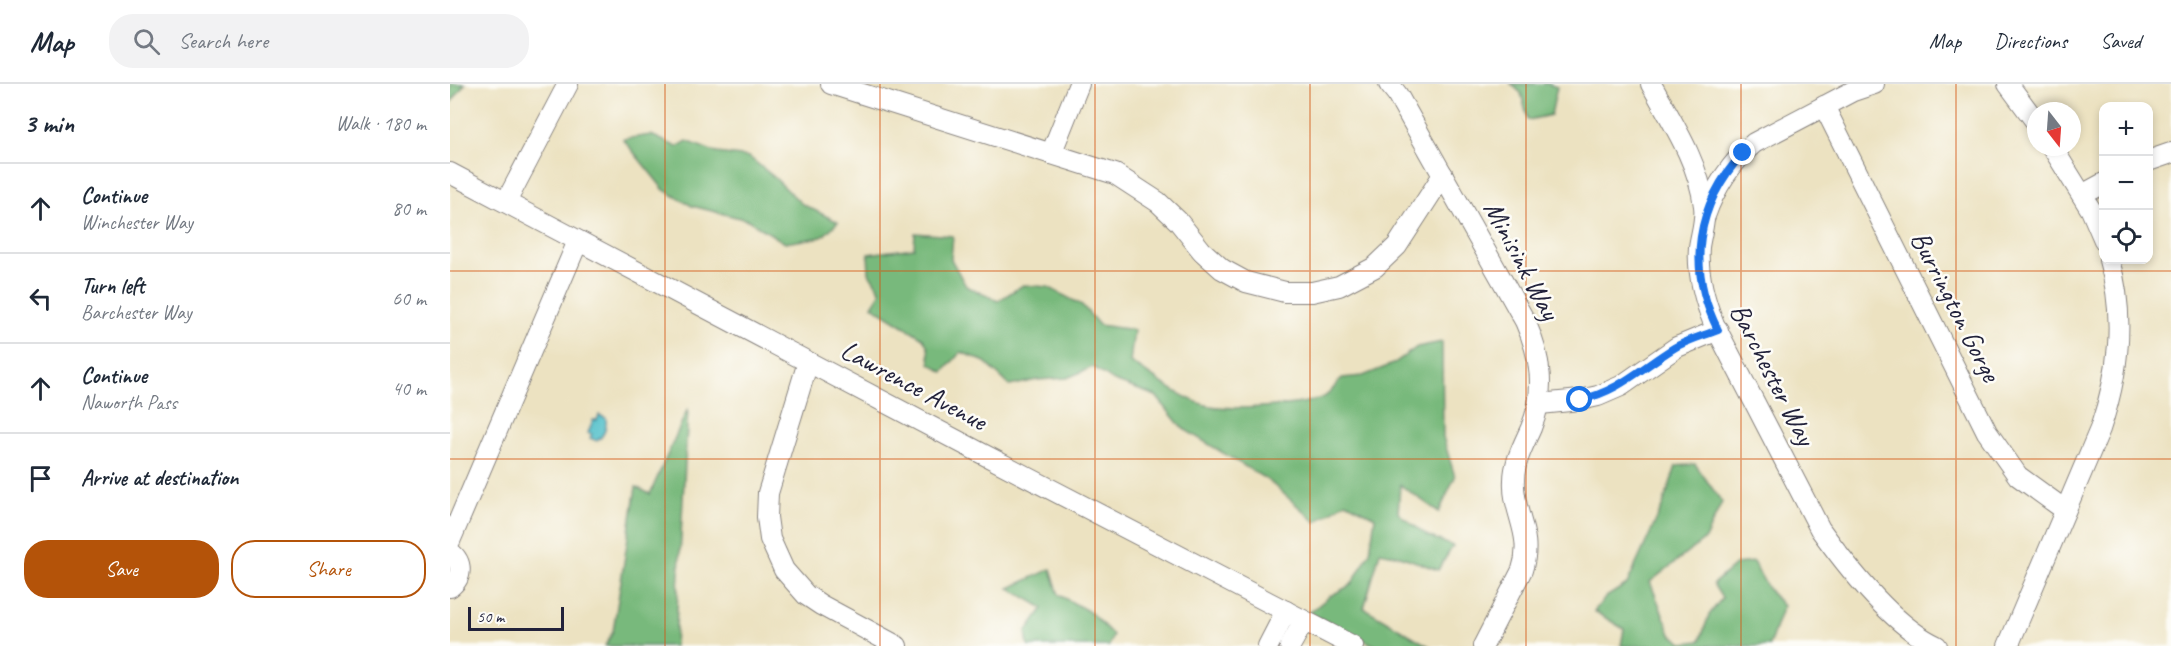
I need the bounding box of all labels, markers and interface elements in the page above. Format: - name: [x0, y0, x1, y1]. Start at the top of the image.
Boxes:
- search box: [109, 14, 529, 68]
- text: Map: [30, 24, 73, 59]
- icon: search: [130, 25, 163, 58]
- text: Search here: [178, 27, 268, 55]
- text: Map: [1929, 28, 1961, 54]
- text: Directions: [1994, 28, 2067, 54]
- text: Saved: [2100, 28, 2141, 54]
- north arrow: [2027, 102, 2081, 156]
- map controls: [2099, 102, 2153, 264]
- button: +: [2099, 102, 2153, 156]
- text: 3 min: [24, 107, 74, 140]
- text: Walk · 180 m: [336, 111, 426, 136]
- route end: [1729, 139, 1755, 165]
- button: −: [2099, 156, 2153, 210]
- text: Continue: [81, 182, 147, 210]
- icon: ahead: [24, 192, 57, 225]
- street label: Minisink Way: [1476, 194, 1569, 328]
- text: 80 m: [392, 196, 426, 221]
- text: Winchester Way: [81, 210, 193, 235]
- button: locate: [2099, 210, 2153, 264]
- street label: Burrington Gorge: [1903, 225, 2010, 389]
- text: Turn left: [81, 272, 145, 300]
- icon: left: [24, 282, 57, 315]
- text: 60 m: [392, 286, 426, 311]
- street label: Barchester Way: [1722, 297, 1825, 453]
- text: Barchester Way: [81, 300, 191, 325]
- street label: Lawrence Avenue: [835, 332, 995, 439]
- text: Continue: [81, 362, 147, 390]
- icon: ahead: [24, 372, 57, 405]
- text: 40 m: [392, 376, 426, 401]
- route start: [1566, 386, 1592, 412]
- text: Naworth Pass: [81, 390, 177, 415]
- icon: arrive: [24, 462, 57, 495]
- text: Arrive at destination: [81, 464, 238, 492]
- button: Save: [24, 540, 219, 598]
- button: Share: [231, 540, 426, 598]
- scale bar: [468, 604, 564, 632]
- text: 50 m: [477, 607, 504, 627]

